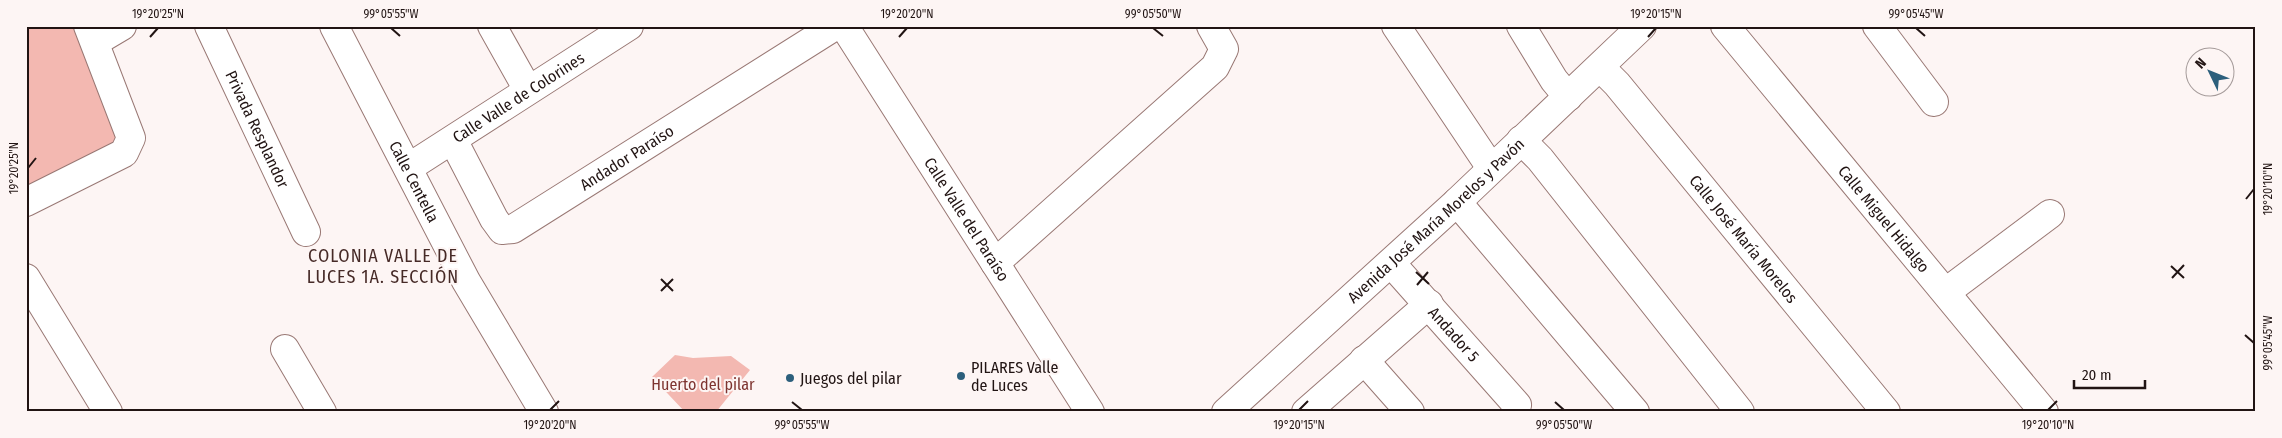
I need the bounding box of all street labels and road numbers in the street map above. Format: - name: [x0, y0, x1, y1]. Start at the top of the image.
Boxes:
- street label: Calle Valle de Colorines: [449, 48, 588, 146]
- street label: Privada Resplandor: [222, 67, 293, 191]
- street label: Andador Paraíso: [576, 121, 677, 194]
- street label: Avenida José María Morelos y Pavón: [1343, 134, 1528, 307]
- street label: Calle Centella: [386, 138, 443, 225]
- street label: Calle Valle del Paraíso: [921, 154, 1014, 285]
- street label: Calle Miguel Hidalgo: [1835, 161, 1934, 276]
- street label: Calle José María Morelos: [1686, 171, 1802, 307]
- street label: Andador 5: [1425, 303, 1483, 365]

